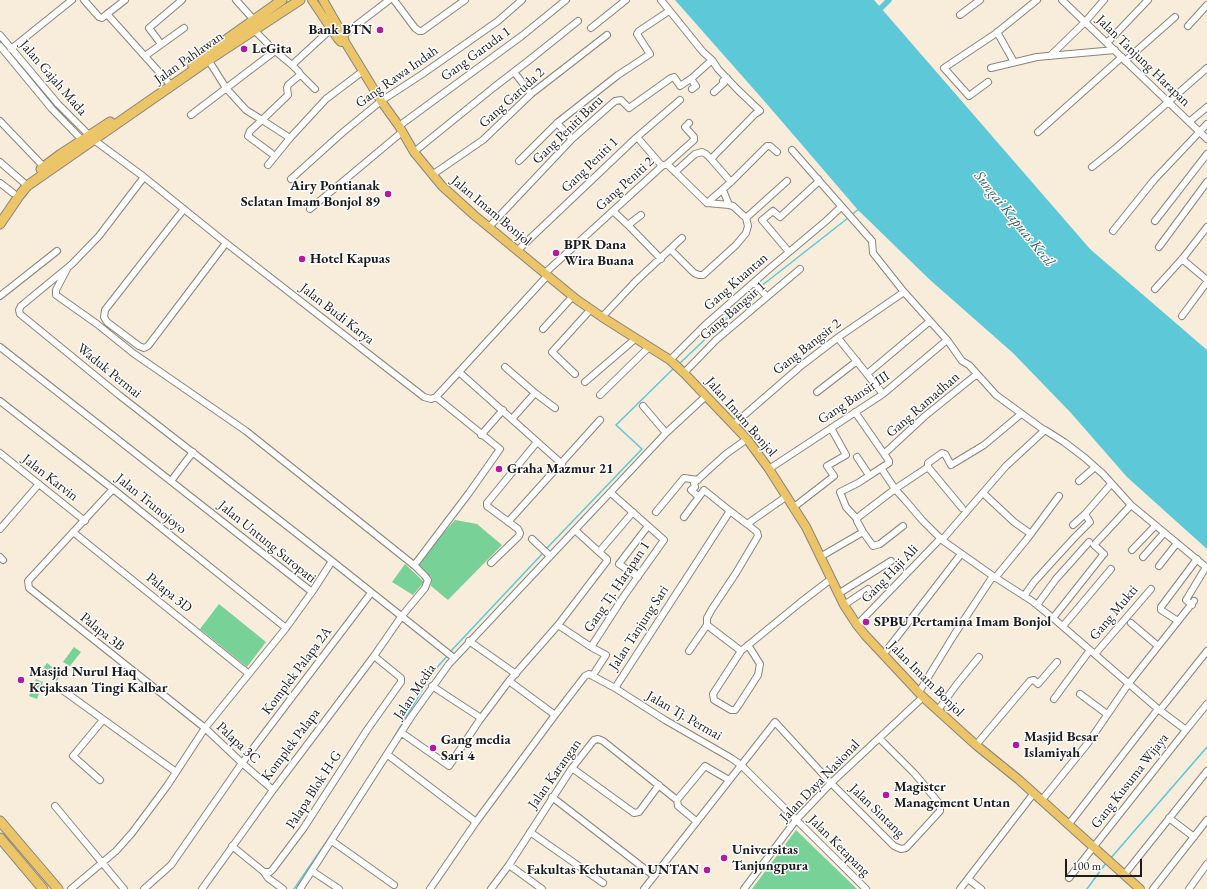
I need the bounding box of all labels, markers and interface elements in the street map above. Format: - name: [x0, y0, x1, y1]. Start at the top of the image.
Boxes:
- street label: Jalan Tanjung Harapan: [1092, 12, 1194, 110]
- place label: Bank BTN: [308, 22, 372, 38]
- street label: Gang Garuda 1: [438, 23, 514, 85]
- marker: Bank BTN: [375, 25, 385, 35]
- street label: Jalan Pahlawan: [151, 28, 227, 88]
- street label: Jalan Gajah Mada: [16, 37, 90, 119]
- place label: LeGita: [252, 41, 292, 57]
- street label: Gang Rawa Indah: [352, 42, 442, 112]
- marker: LeGita: [239, 44, 249, 54]
- street label: Gang Garuda 2: [476, 64, 548, 132]
- street label: Gang Peniti Baru: [529, 92, 607, 168]
- street label: Gang Peniti 1: [558, 134, 622, 196]
- street label: Gang Peniti 2: [592, 153, 658, 215]
- water label: Sungai Kapuas Kecil: [970, 168, 1058, 270]
- street label: Jalan Imam Bonjol: [447, 172, 535, 250]
- place label: Airy Pontianak Selatan Imam Bonjol 89: [241, 178, 380, 210]
- marker: Airy Pontianak Selatan Imam Bonjol 89: [383, 189, 393, 199]
- place label: BPR Dana Wira Buana: [564, 237, 634, 270]
- marker: BPR Dana Wira Buana: [551, 248, 561, 258]
- street label: Gang Kuantan: [701, 250, 771, 314]
- place label: Hotel Kapuas: [310, 251, 390, 267]
- marker: Hotel Kapuas: [297, 254, 307, 264]
- street label: Gang Bangsir 1: [697, 278, 769, 344]
- street label: Jalan Budi Karya: [296, 280, 378, 348]
- street label: Gang Bangsir 2: [770, 315, 844, 379]
- street label: Waduk Permai: [73, 340, 145, 402]
- street label: Gang Bansir III: [815, 368, 893, 428]
- street label: Gang Ramadhan: [883, 369, 963, 441]
- street label: Jalan Imam Bonjol: [702, 374, 780, 460]
- street label: Jalan Karvin: [19, 451, 81, 505]
- place label: Graha Mazmur 21: [507, 461, 614, 477]
- marker: Graha Mazmur 21: [494, 464, 504, 474]
- street label: Jalan Trunojoyo: [112, 470, 190, 538]
- street label: Jalan Untung Suropati: [215, 497, 319, 587]
- street label: Gang Tj. Harapan 1: [580, 538, 654, 636]
- street label: Gang Haji Ali: [858, 541, 922, 607]
- street label: Palapa 3D: [143, 569, 195, 617]
- street label: Gang Mukti: [1086, 582, 1142, 644]
- street label: Jalan Tanjung Sari: [605, 583, 673, 673]
- street label: Palapa 3B: [77, 609, 127, 655]
- place label: SPBU Pertamina Imam Bonjol: [874, 614, 1051, 630]
- marker: SPBU Pertamina Imam Bonjol: [861, 617, 871, 627]
- street label: Komplek Palapa 2A: [258, 624, 336, 718]
- street label: Jalan Imam Bonjol: [885, 638, 967, 720]
- street label: Jalan Media: [390, 661, 440, 723]
- place label: Masjid Nurul Haq Kejaksaan Tingi Kalbar: [29, 664, 167, 696]
- marker: Masjid Nurul Haq Kejaksaan Tingi Kalbar: [16, 675, 26, 685]
- street label: Jalan Tj. Permai: [643, 688, 725, 744]
- street label: Komplek Palapa: [258, 705, 324, 785]
- street label: Palapa 3C: [213, 719, 263, 767]
- place label: Masjid Besar Islamiyah: [1024, 729, 1098, 762]
- street label: Gang Kusuma Wijaya: [1088, 730, 1172, 832]
- place label: Gang media Sari 4: [441, 732, 511, 764]
- street label: Jalan Karangan: [525, 736, 585, 812]
- street label: Jalan Daya Nasional: [777, 736, 863, 826]
- marker: Masjid Besar Islamiyah: [1011, 740, 1021, 750]
- marker: Gang media Sari 4: [428, 743, 438, 753]
- street label: Palapa Blok H-G: [282, 748, 346, 832]
- place label: Magister Management Untan: [894, 779, 1010, 812]
- street label: Jalan Sintang: [846, 781, 908, 841]
- marker: Magister Management Untan: [881, 790, 891, 800]
- street label: Jalan Ketapang: [805, 812, 873, 880]
- place label: Universitas Tanjungpura: [732, 842, 808, 874]
- scale bar: [1067, 851, 1144, 877]
- marker: Universitas Tanjungpura: [719, 853, 729, 863]
- text: 100 m: [1072, 858, 1101, 874]
- place label: Fakultas Kehutanan UNTAN: [527, 862, 699, 878]
- marker: Fakultas Kehutanan UNTAN: [702, 865, 712, 875]

